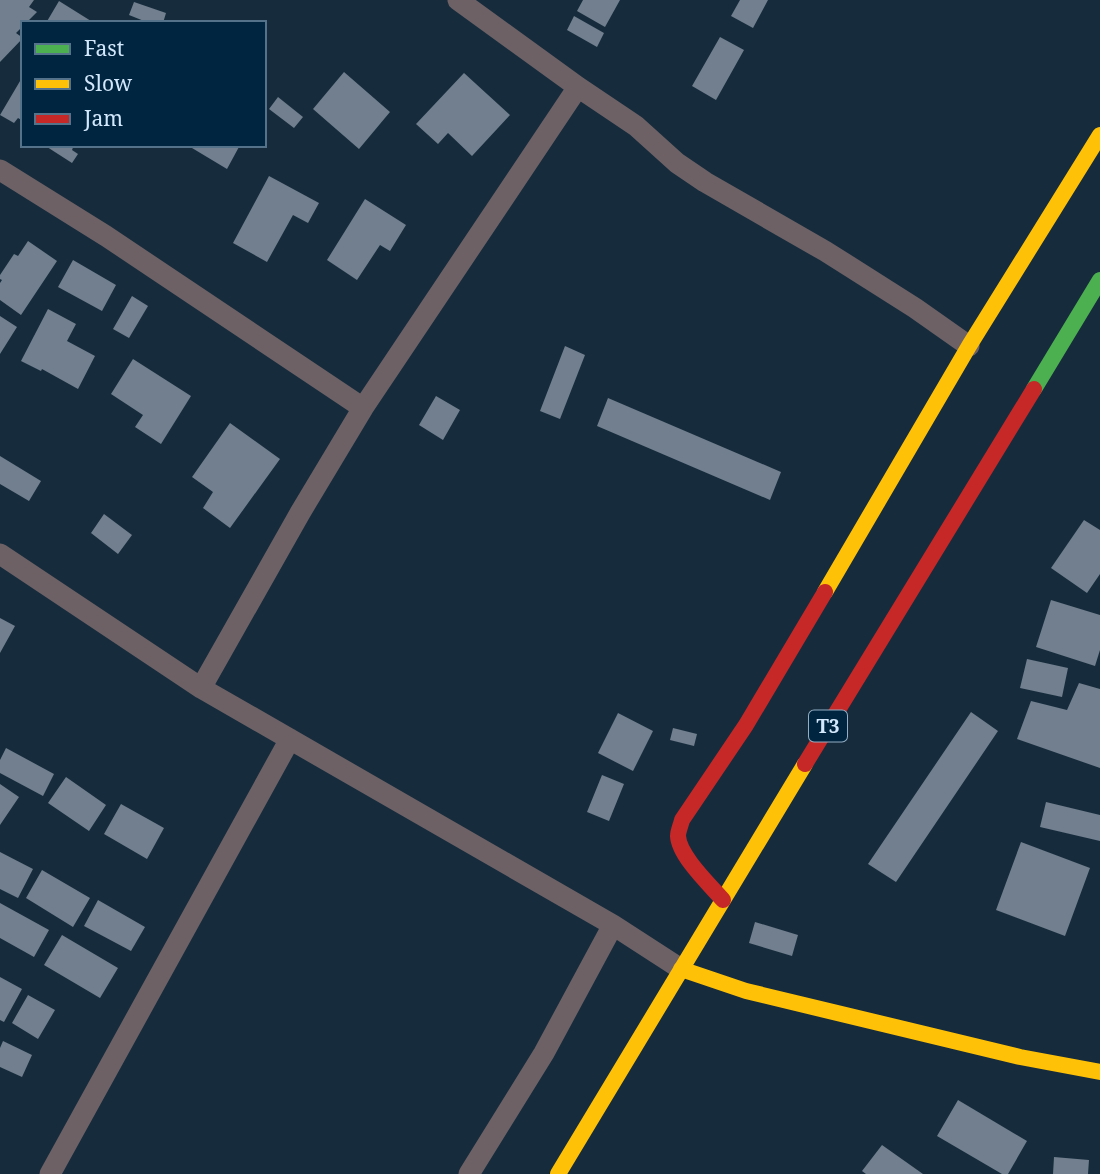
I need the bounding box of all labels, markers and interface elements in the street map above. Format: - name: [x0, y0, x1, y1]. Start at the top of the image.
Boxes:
- legend: [21, 21, 266, 147]
- text: Fast: [84, 34, 124, 62]
- text: Slow: [84, 69, 133, 97]
- text: Jam: [83, 104, 123, 132]
- road number: T3: [809, 710, 847, 741]

